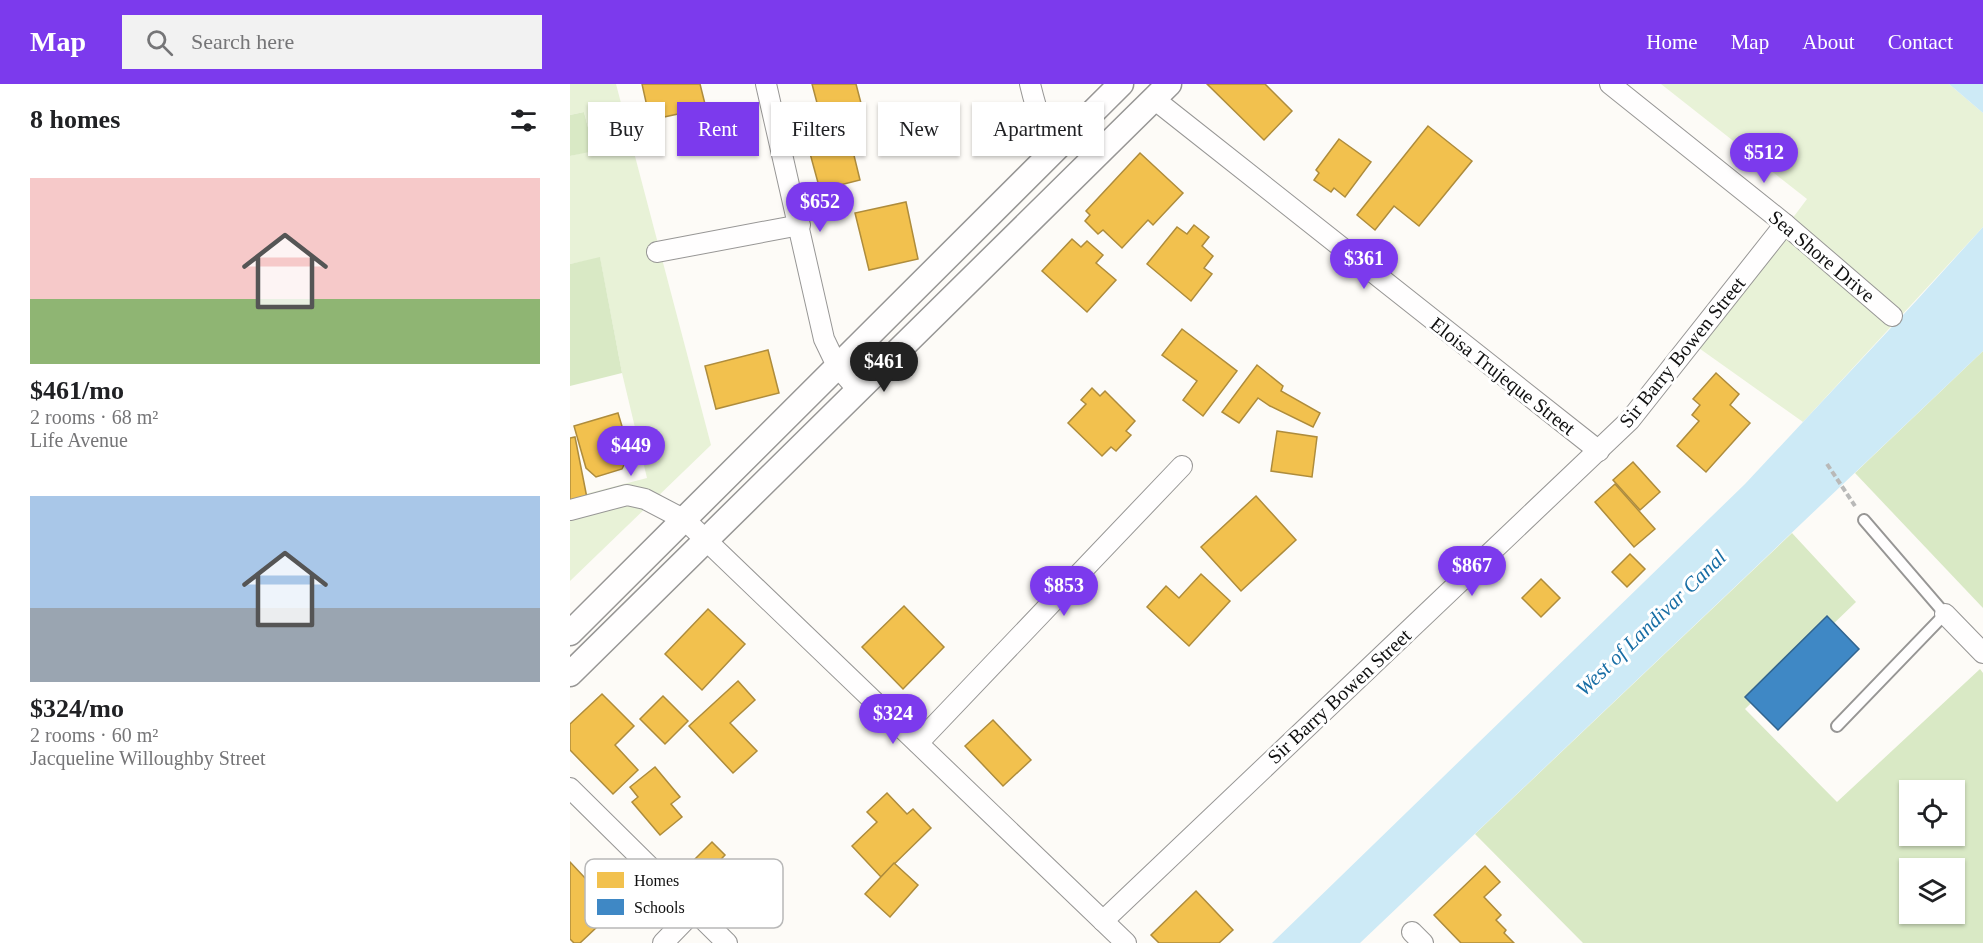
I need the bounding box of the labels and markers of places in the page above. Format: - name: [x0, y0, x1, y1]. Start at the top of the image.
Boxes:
- pin: $512: [1728, 133, 1800, 184]
- pin: $652: [784, 182, 856, 233]
- pin: $361: [1328, 239, 1400, 290]
- pin: $461: [848, 342, 920, 393]
- pin: $449: [595, 426, 667, 477]
- pin: $867: [1436, 546, 1508, 597]
- pin: $853: [1028, 566, 1100, 617]
- pin: $324: [857, 694, 929, 745]

